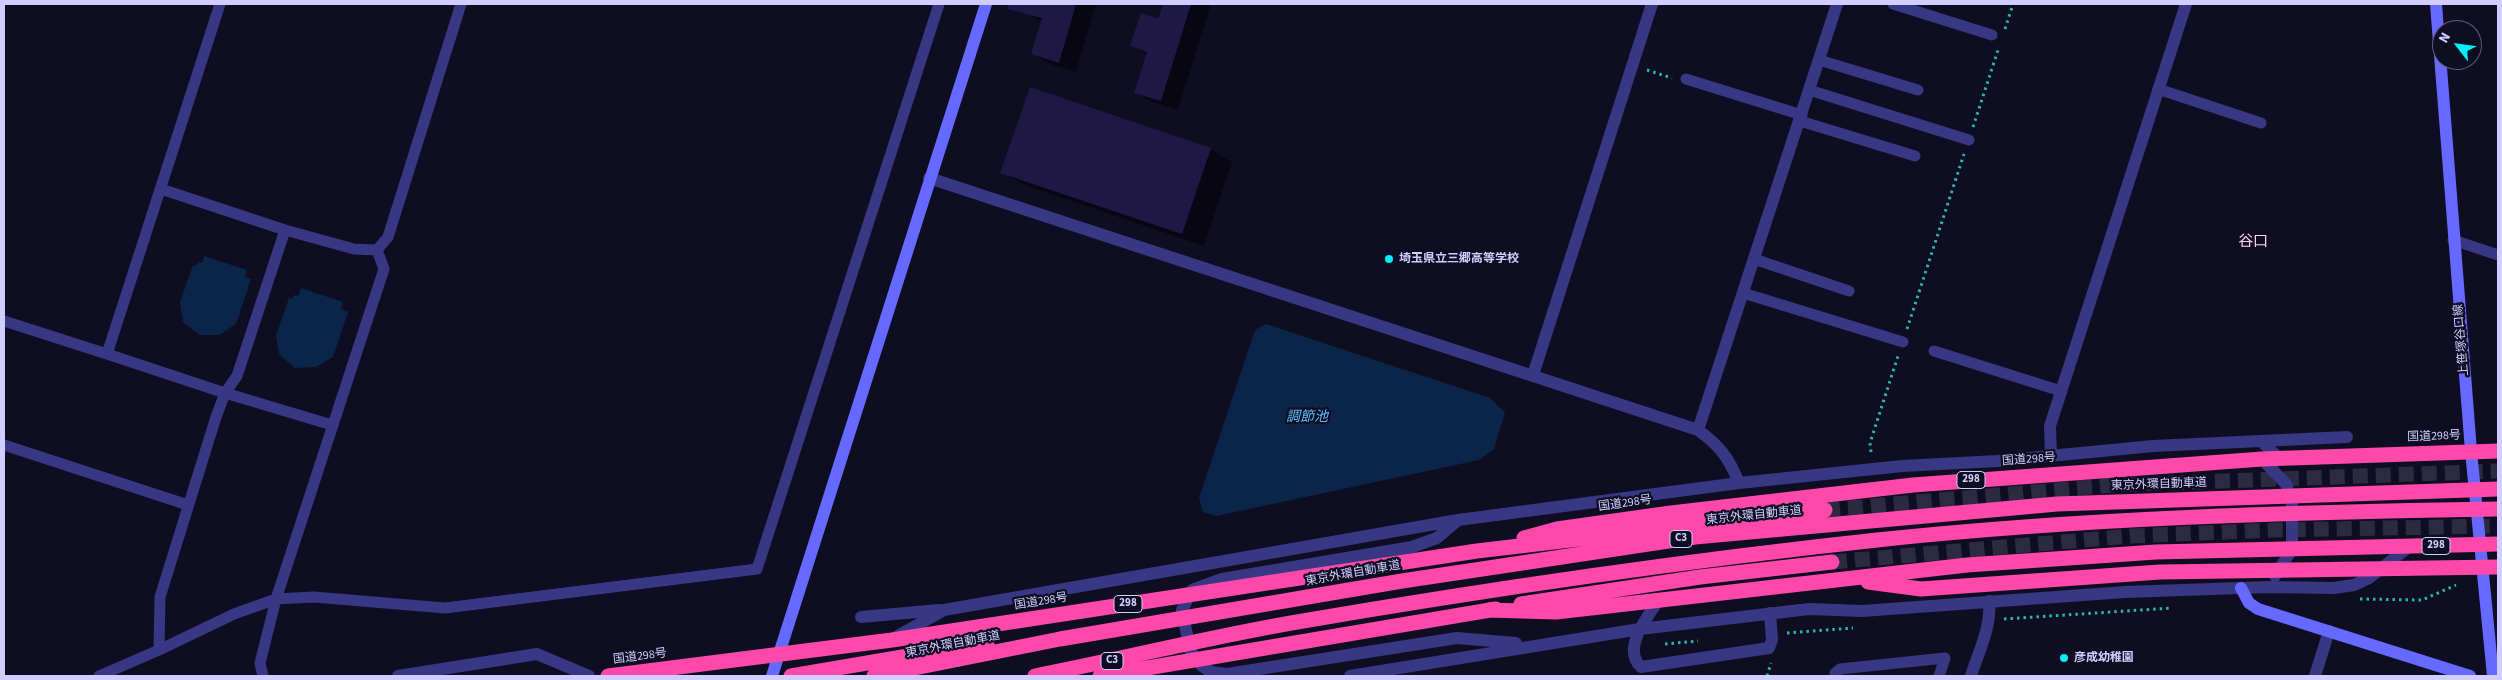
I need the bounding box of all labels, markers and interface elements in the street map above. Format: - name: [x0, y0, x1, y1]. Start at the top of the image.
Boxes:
- north arrow: [2432, 20, 2482, 70]
- text: N: [2434, 29, 2456, 47]
- district label: 谷口: [2238, 234, 2268, 252]
- place label: 埼玉県立三郷高等学校: [1399, 252, 1519, 266]
- marker: 埼玉県立三郷高等学校: [1383, 253, 1395, 265]
- street label: 上笹塚谷口線: [2452, 304, 2472, 376]
- water label: 調節池: [1286, 410, 1328, 426]
- street label: 国道298号: [2407, 429, 2461, 445]
- street label: 国道298号: [2002, 451, 2056, 469]
- road number: 298: [1957, 472, 1985, 488]
- street label: 東京外環自動車道: [2111, 476, 2207, 494]
- street label: 国道298号: [1597, 493, 1653, 515]
- street label: 東京外環自動車道: [1706, 504, 1802, 528]
- road number: C3: [1670, 530, 1692, 548]
- road number: 298: [2422, 538, 2450, 554]
- street label: 東京外環自動車道: [1304, 559, 1402, 589]
- street label: 国道298号: [1013, 591, 1069, 613]
- road number: 298: [1114, 596, 1142, 612]
- street label: 東京外環自動車道: [905, 629, 1001, 661]
- street label: 国道298号: [612, 647, 668, 667]
- place label: 彦成幼稚園: [2074, 651, 2134, 665]
- road number: C3: [1101, 652, 1123, 669]
- marker: 彦成幼稚園: [2058, 652, 2070, 664]

